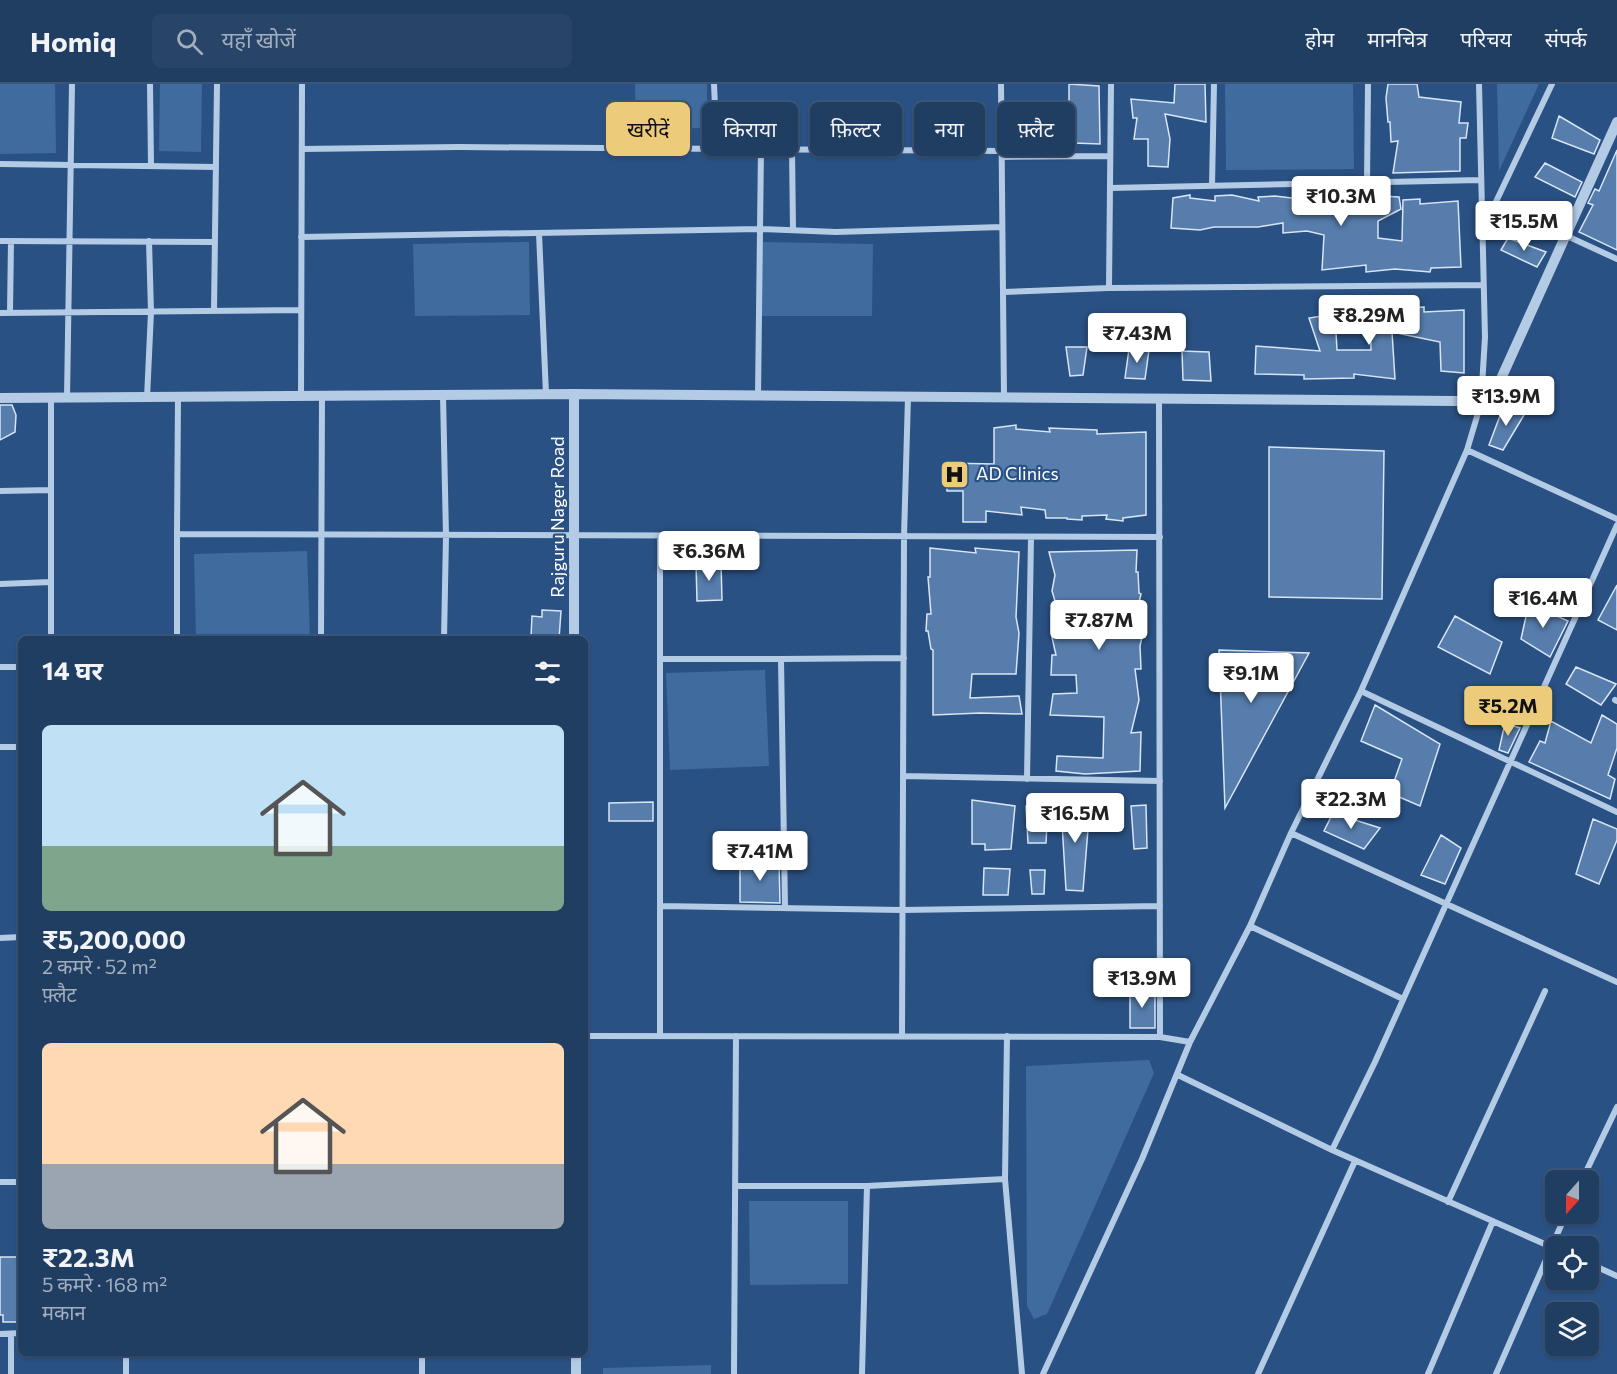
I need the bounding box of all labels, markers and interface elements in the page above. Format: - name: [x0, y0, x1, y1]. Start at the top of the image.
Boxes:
- search box: [152, 14, 572, 68]
- text: Homiq: [30, 24, 116, 58]
- icon: search: [173, 25, 206, 58]
- text: यहाँ खोजें: [221, 26, 296, 53]
- text: होम: [1305, 26, 1334, 51]
- text: मानचित्र: [1367, 26, 1427, 51]
- text: परिचय: [1460, 26, 1512, 51]
- text: संपर्क: [1545, 26, 1587, 51]
- chip: खरीदें: [606, 102, 690, 156]
- chip: किराया: [702, 102, 798, 156]
- chip: फ़िल्टर: [810, 102, 902, 156]
- chip: नया: [914, 102, 985, 156]
- chip: फ़्लैट: [997, 102, 1075, 156]
- pin: ₹10.3M: [1292, 176, 1390, 227]
- text: ₹10.3M: [1306, 183, 1376, 207]
- pin: ₹15.5M: [1475, 201, 1573, 252]
- text: ₹15.5M: [1489, 208, 1559, 232]
- pin: ₹8.29M: [1320, 295, 1418, 346]
- text: ₹8.29M: [1333, 302, 1405, 326]
- pin: ₹7.43M: [1088, 313, 1186, 364]
- text: ₹7.43M: [1102, 320, 1172, 344]
- pin: ₹13.9M: [1457, 376, 1555, 427]
- text: ₹13.9M: [1471, 383, 1541, 407]
- street label: Rajguru Nager Road: [546, 436, 568, 598]
- hospital icon: AD Clinics: [939, 458, 971, 490]
- place label: AD Clinics: [976, 462, 1059, 484]
- pin: ₹6.36M: [660, 531, 758, 582]
- text: ₹6.36M: [673, 538, 745, 562]
- pin: ₹16.4M: [1494, 578, 1592, 629]
- text: ₹16.4M: [1508, 585, 1578, 609]
- pin: ₹7.87M: [1050, 600, 1148, 651]
- text: ₹7.87M: [1064, 607, 1134, 631]
- pin: ₹9.1M: [1209, 653, 1293, 704]
- text: 14 घर: [42, 654, 103, 685]
- icon: filters: [531, 656, 564, 689]
- text: ₹9.1M: [1223, 660, 1279, 684]
- pin: ₹5.2M: [1466, 686, 1550, 737]
- text: ₹5.2M: [1478, 693, 1538, 717]
- icon: home: [249, 764, 357, 872]
- pin: ₹22.3M: [1302, 779, 1400, 830]
- text: ₹22.3M: [1315, 786, 1387, 810]
- pin: ₹16.5M: [1026, 793, 1124, 844]
- text: ₹16.5M: [1040, 800, 1110, 824]
- pin: ₹7.41M: [711, 831, 809, 882]
- text: ₹7.41M: [727, 838, 793, 862]
- text: ₹5,200,000: [42, 923, 186, 954]
- text: 2 कमरे · 52 m²: [42, 954, 157, 978]
- pin: ₹13.9M: [1093, 958, 1191, 1009]
- text: ₹13.9M: [1107, 965, 1177, 989]
- text: फ़्लैट: [42, 982, 77, 1006]
- icon: home: [249, 1082, 357, 1190]
- north arrow: [1545, 1170, 1599, 1224]
- map controls: [1545, 1170, 1599, 1356]
- button: locate: [1545, 1236, 1599, 1290]
- text: ₹22.3M: [42, 1241, 135, 1272]
- text: 5 कमरे · 168 m²: [42, 1272, 167, 1296]
- text: मकान: [42, 1300, 86, 1324]
- button: layers: [1545, 1302, 1599, 1356]

